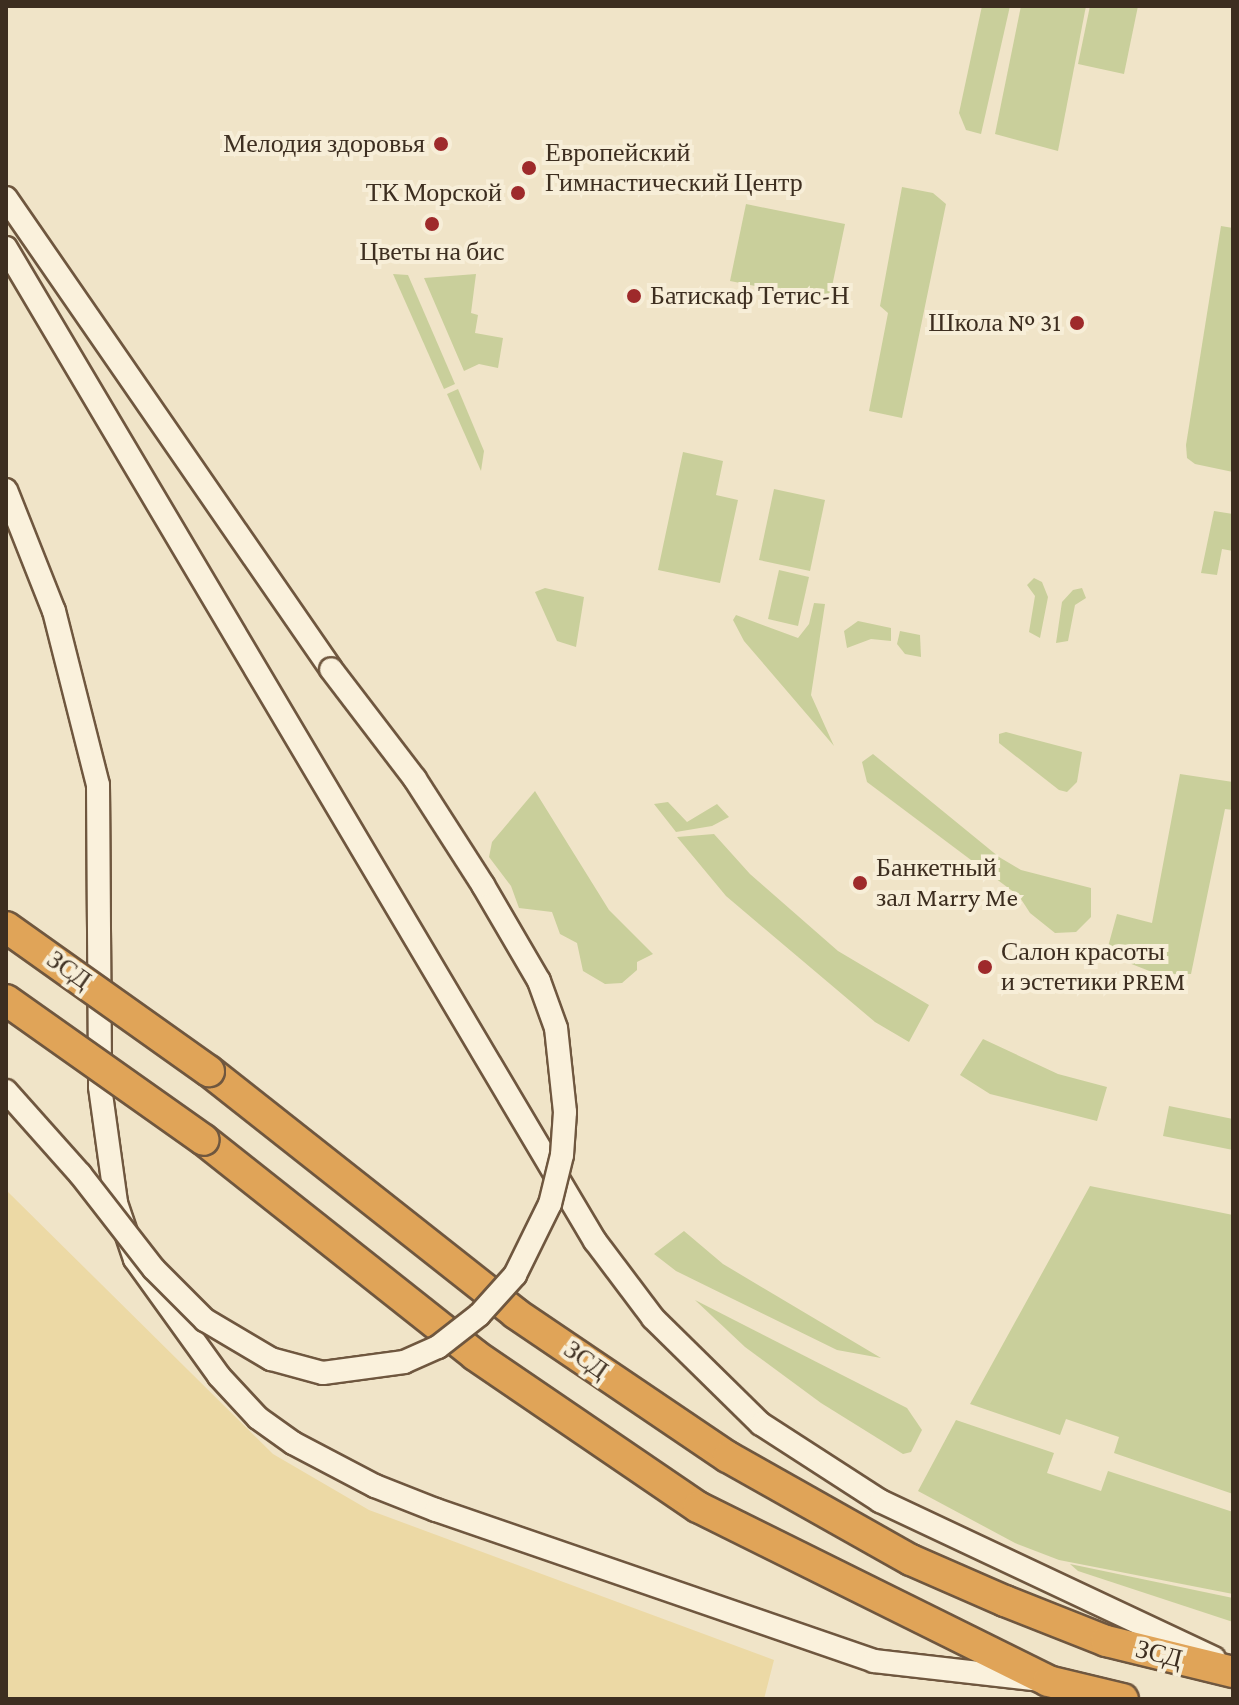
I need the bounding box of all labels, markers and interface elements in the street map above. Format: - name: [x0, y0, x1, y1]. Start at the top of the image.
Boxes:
- place label: Мелодия здоровья: [187, 128, 425, 160]
- marker: Мелодия здоровья: [432, 135, 450, 153]
- place label: Европейский Гимнастический Центр: [545, 137, 840, 198]
- marker: Европейский Гимнастический Центр: [520, 159, 538, 177]
- place label: ТК Морской: [352, 177, 502, 209]
- marker: ТК Морской: [509, 184, 527, 202]
- marker: Цветы на бис: [423, 215, 441, 233]
- place label: Цветы на бис: [349, 236, 515, 268]
- place label: Батискаф Тетис-Н: [650, 280, 878, 312]
- marker: Батискаф Тетис-Н: [625, 287, 643, 305]
- place label: Школа № 31: [918, 307, 1061, 339]
- marker: Школа № 31: [1068, 314, 1086, 332]
- place label: Банкетный зал Marry Me: [876, 852, 1026, 914]
- marker: Банкетный зал Marry Me: [851, 874, 869, 892]
- place label: Салон красоты и эстетики PREM: [1001, 936, 1204, 998]
- street label: ЗСД: [39, 943, 99, 997]
- marker: Салон красоты и эстетики PREM: [976, 958, 994, 976]
- street label: ЗСД: [556, 1333, 616, 1387]
- street label: ЗСД: [1130, 1633, 1188, 1675]

